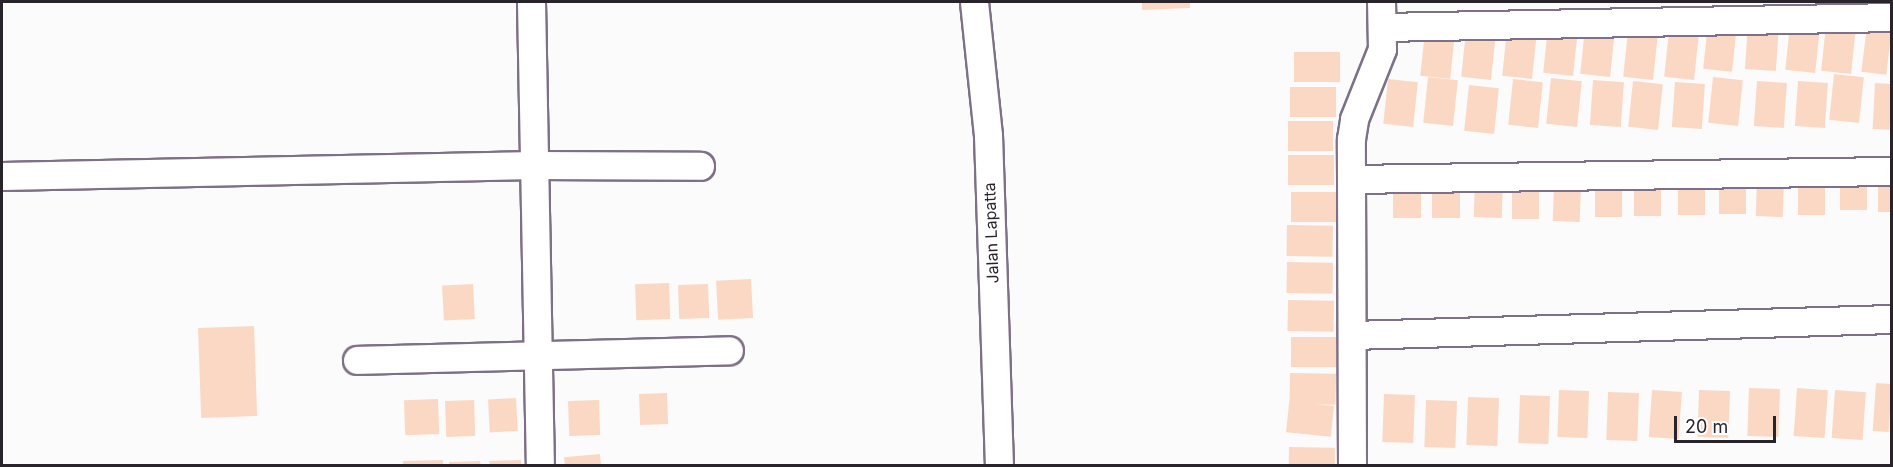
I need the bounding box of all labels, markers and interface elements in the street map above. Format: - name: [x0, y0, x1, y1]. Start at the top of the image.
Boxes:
- street label: Jalan Lapatta: [980, 182, 1002, 284]
- scale bar: [1677, 404, 1779, 442]
- text: 20 m: [1685, 416, 1728, 437]

